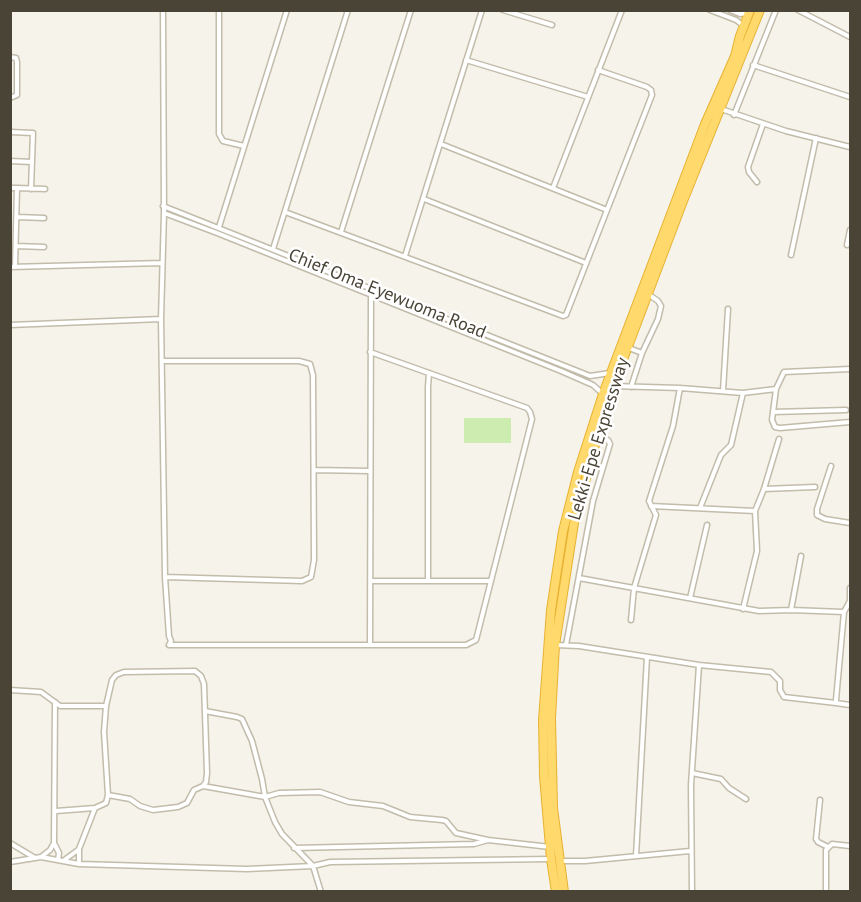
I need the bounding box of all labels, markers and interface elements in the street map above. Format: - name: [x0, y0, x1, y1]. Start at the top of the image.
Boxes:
- street label: Chief Oma Eyewuoma Road: [285, 244, 489, 344]
- street label: Lekki-Epe Expressway: [564, 355, 634, 523]

